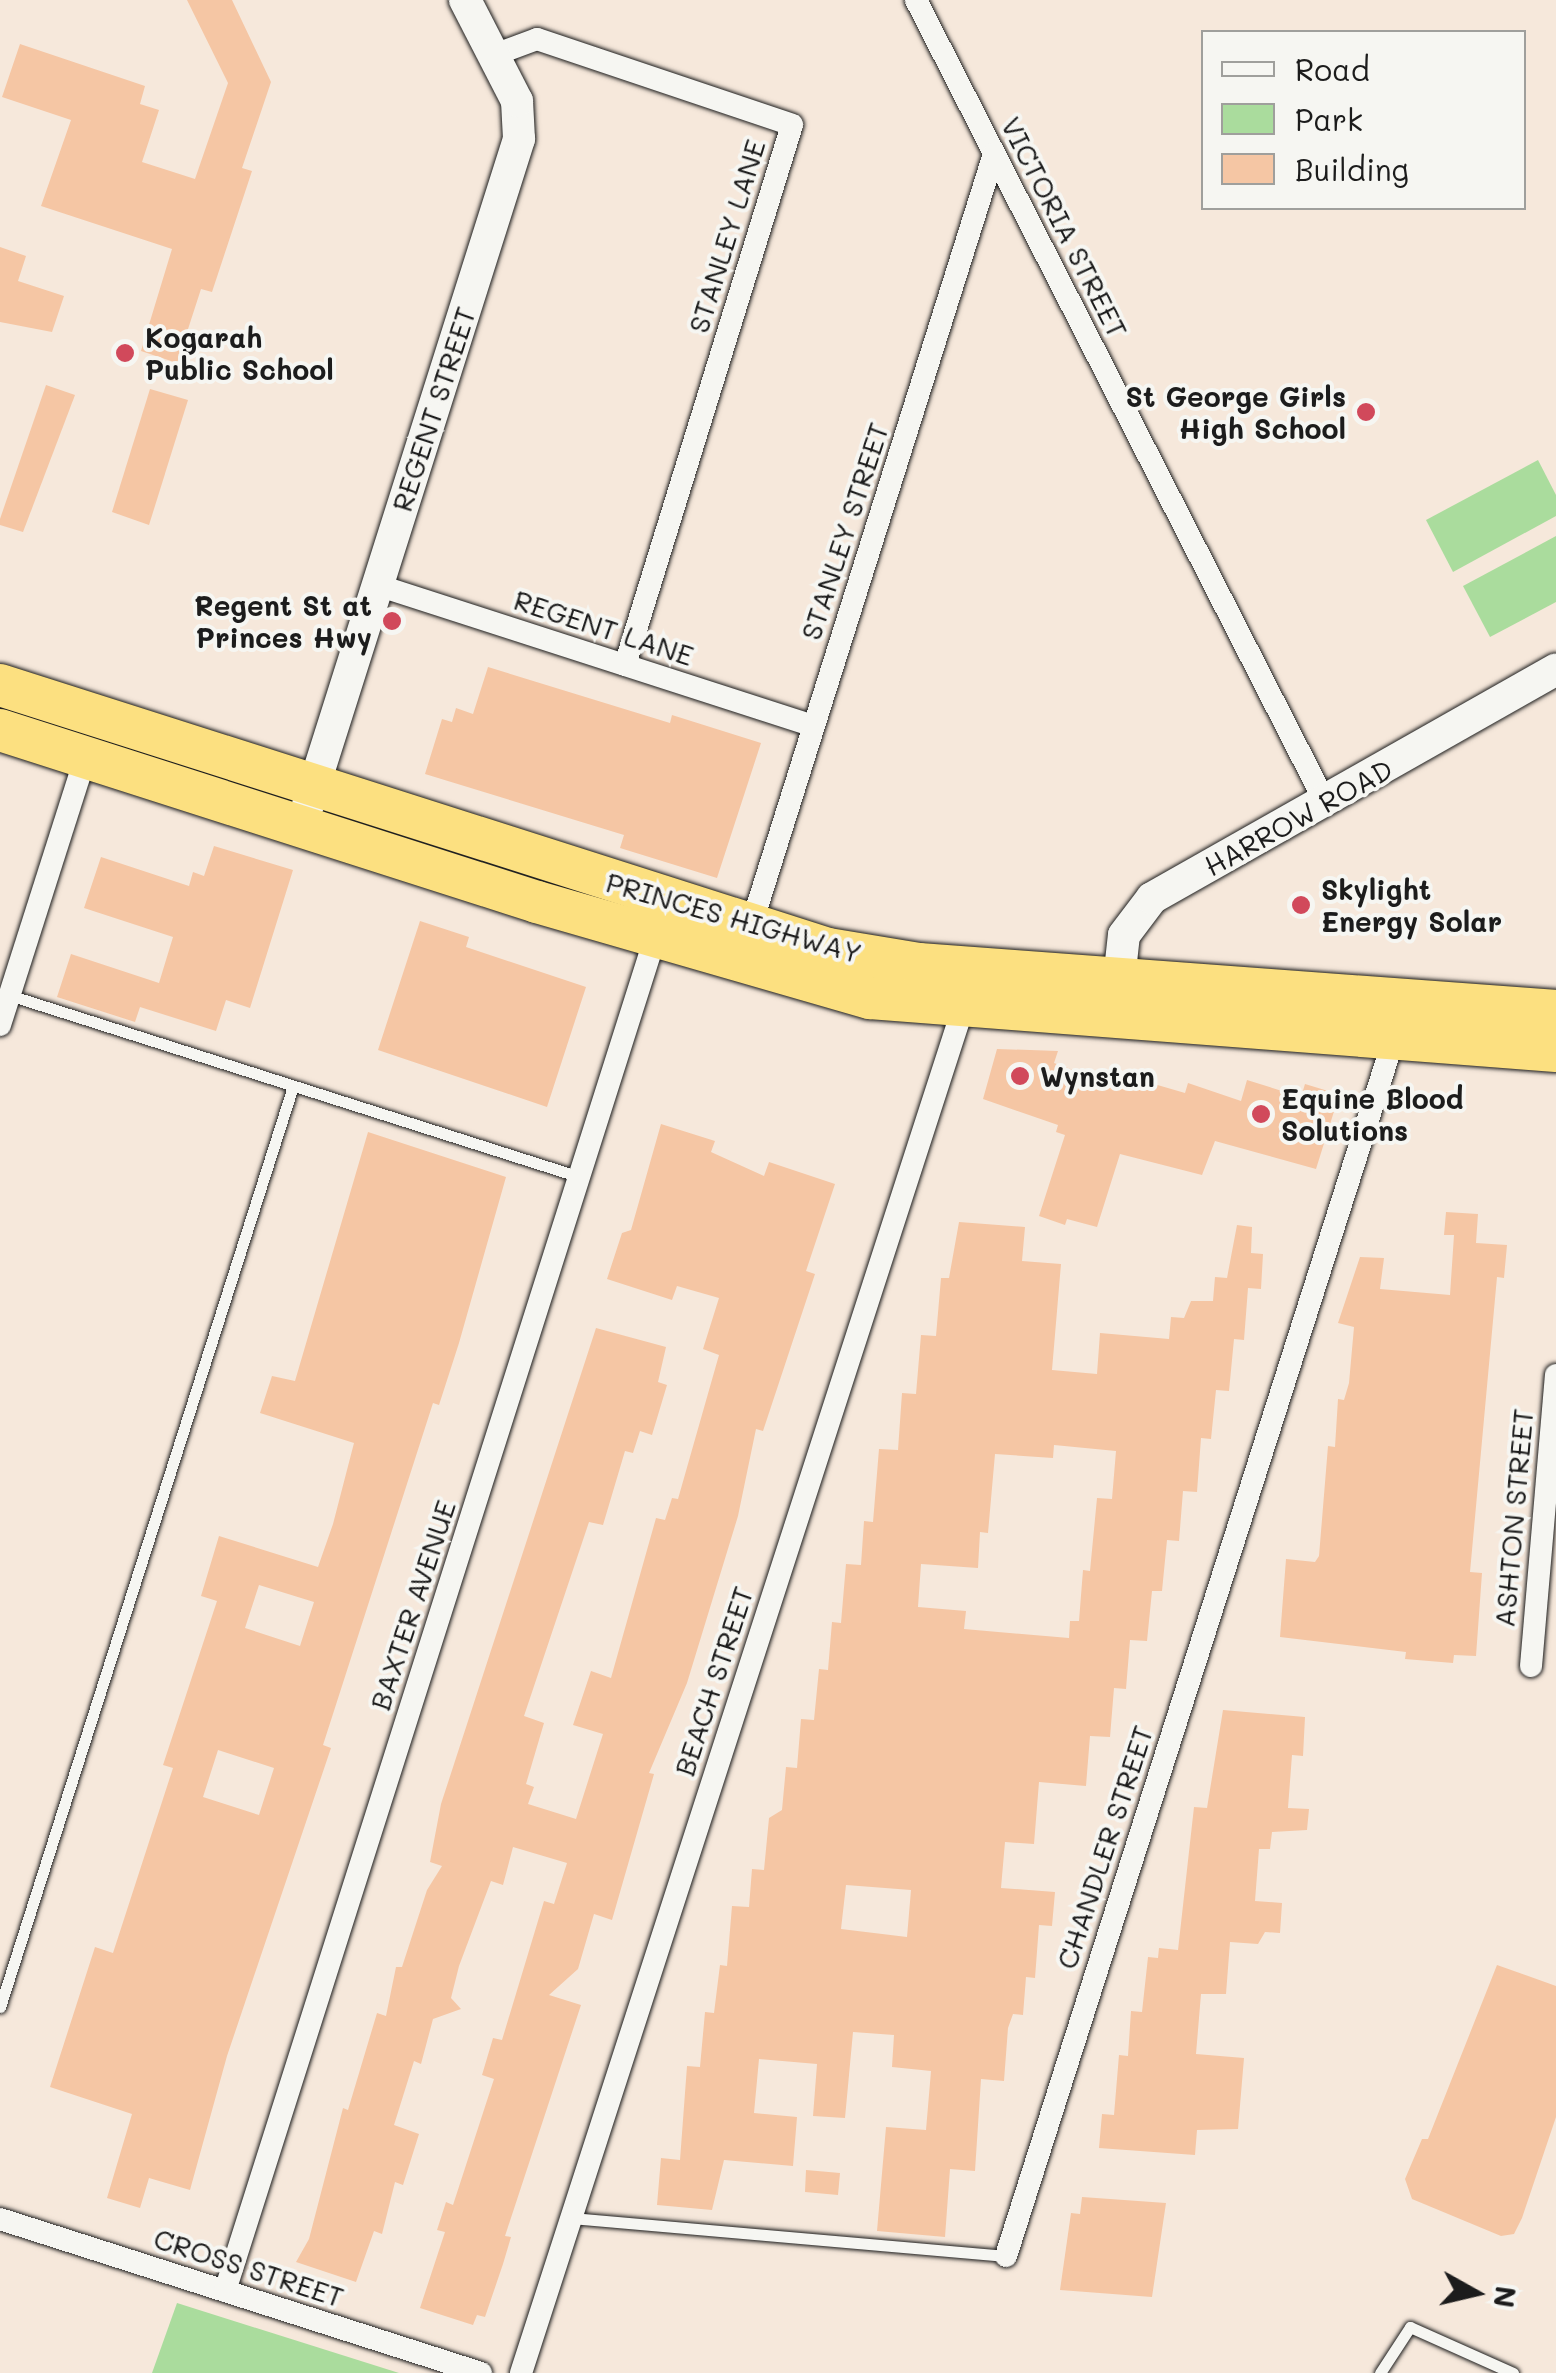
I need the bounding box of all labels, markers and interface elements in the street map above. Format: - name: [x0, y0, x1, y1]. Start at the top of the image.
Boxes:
- legend: [1201, 30, 1526, 210]
- text: Road: [1295, 49, 1370, 89]
- text: Park: [1295, 99, 1363, 139]
- street label: VICTORIA STREET: [995, 111, 1135, 343]
- street label: STANLEY LANE: [681, 135, 771, 337]
- text: Building: [1295, 149, 1409, 189]
- street label: REGENT STREET: [384, 303, 482, 515]
- place label: Kogarah Public School: [145, 320, 334, 386]
- marker: Kogarah Public School: [114, 342, 136, 364]
- place label: St George Girls High School: [1125, 379, 1346, 445]
- marker: St George Girls High School: [1355, 401, 1377, 423]
- street label: STANLEY STREET: [793, 418, 895, 644]
- street label: REGENT LANE: [510, 582, 698, 672]
- place label: Regent St at Princes Hwy: [194, 588, 372, 654]
- marker: Regent St at Princes Hwy: [381, 610, 403, 632]
- street label: HARROW ROAD: [1198, 751, 1398, 883]
- street label: PRINCES HIGHWAY: [602, 864, 866, 970]
- place label: Skylight Energy Solar: [1321, 872, 1502, 938]
- marker: Skylight Energy Solar: [1290, 894, 1312, 916]
- place label: Wynstan: [1040, 1059, 1155, 1093]
- marker: Wynstan: [1009, 1065, 1031, 1087]
- place label: Equine Blood Solutions: [1281, 1081, 1463, 1147]
- marker: Equine Blood Solutions: [1250, 1103, 1272, 1125]
- street label: ASHTON STREET: [1487, 1407, 1539, 1629]
- street label: BAXTER AVENUE: [362, 1496, 462, 1714]
- street label: BEACH STREET: [667, 1582, 759, 1780]
- street label: CHANDLER STREET: [1049, 1721, 1159, 1973]
- street label: CROSS STREET: [150, 2220, 348, 2314]
- north arrow: [1426, 2243, 1526, 2343]
- text: N: [1486, 2284, 1525, 2310]

